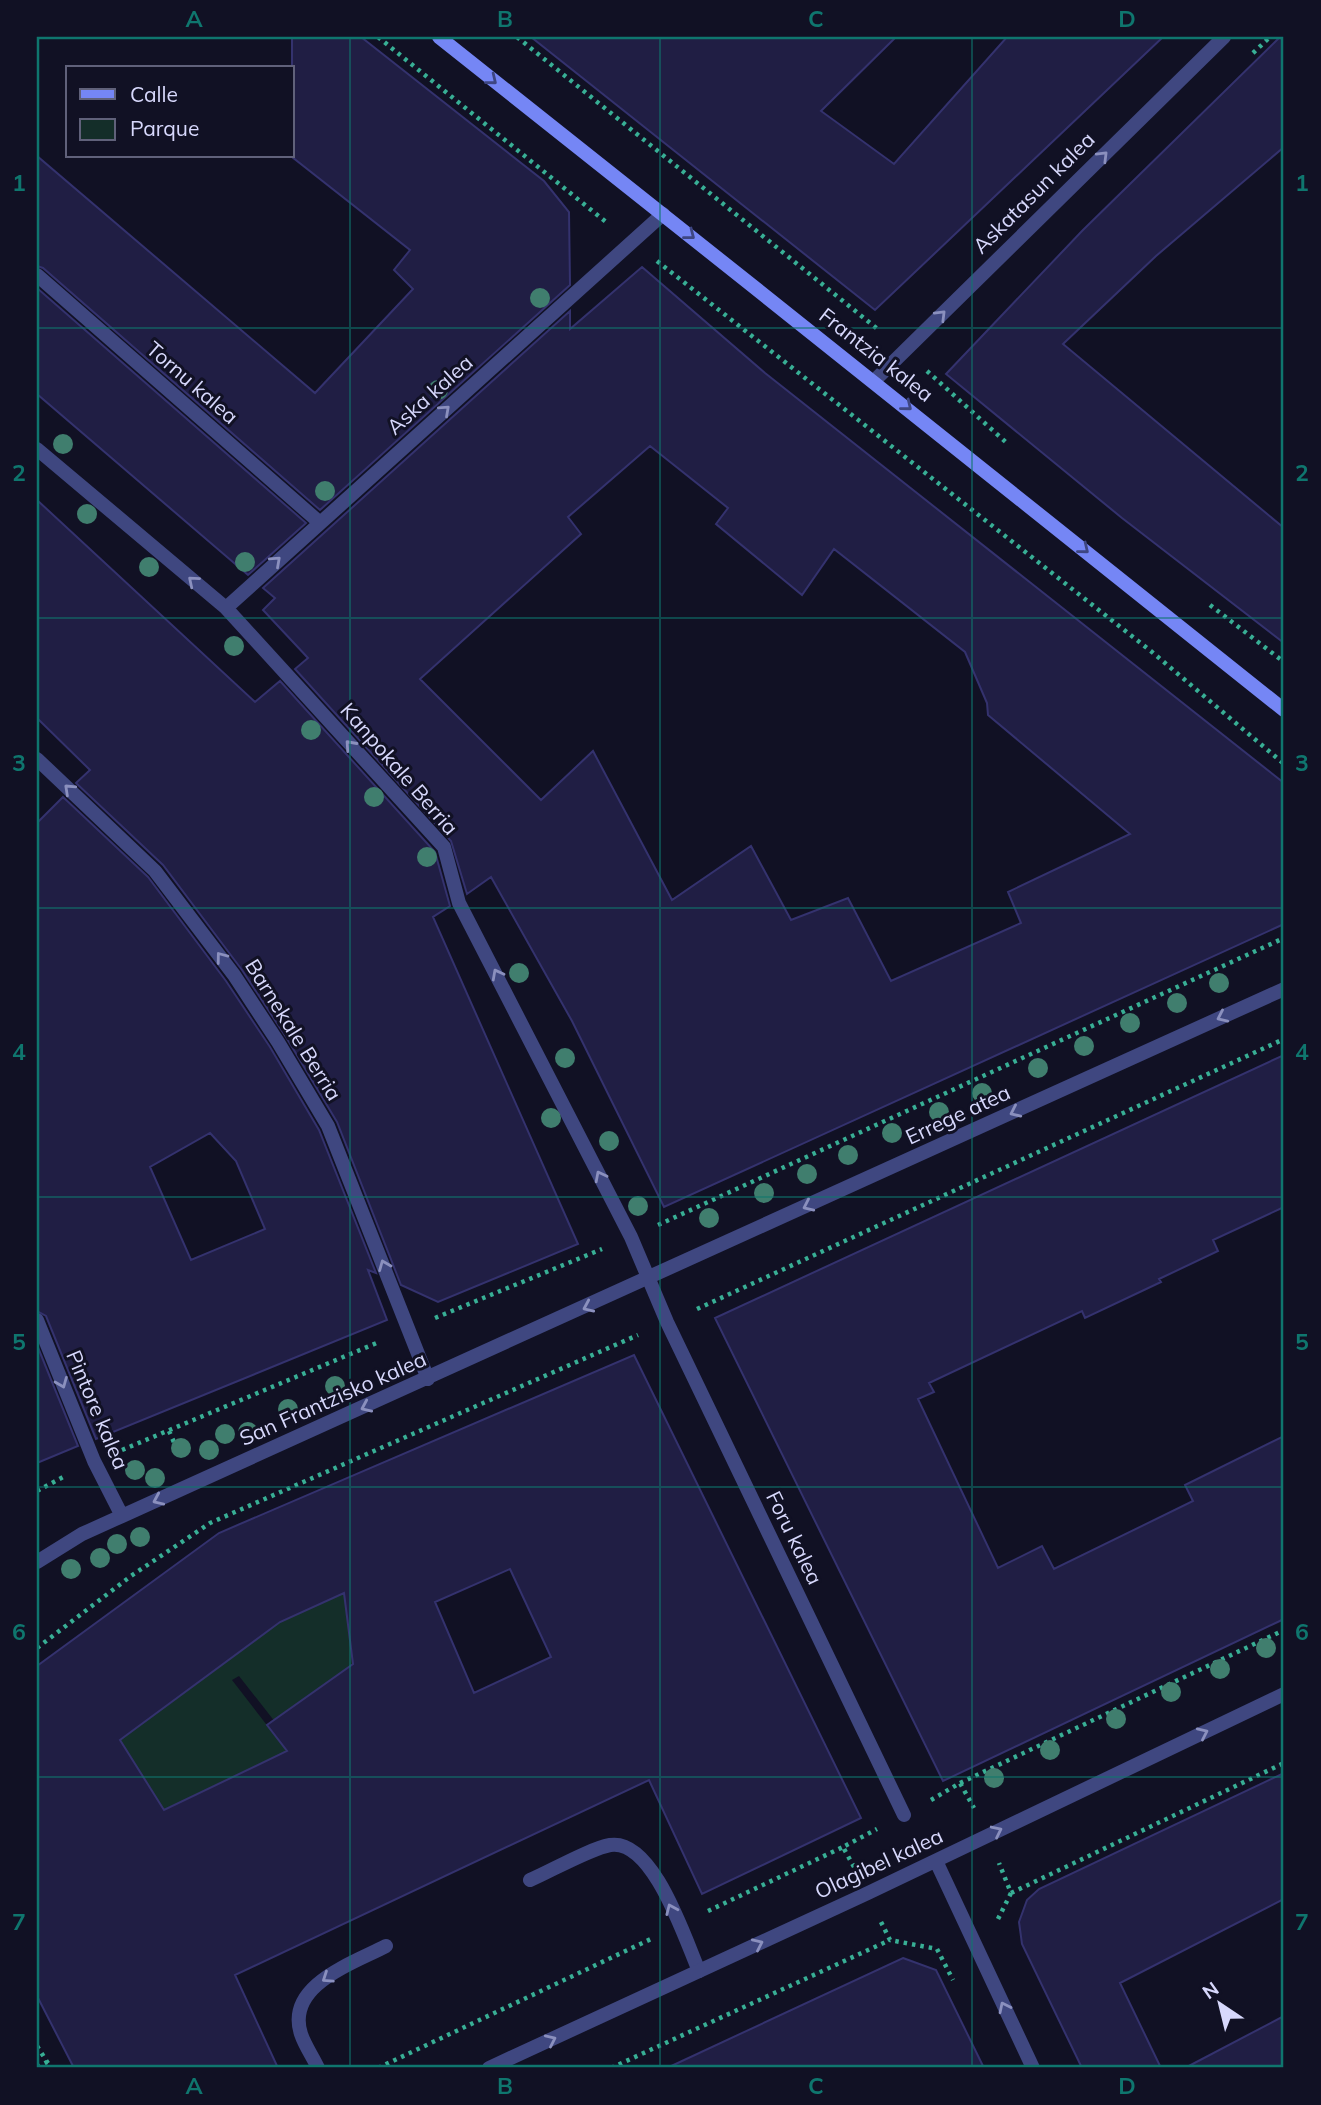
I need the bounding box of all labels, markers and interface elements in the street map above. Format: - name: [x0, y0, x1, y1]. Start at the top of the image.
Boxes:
- text: A: [185, 4, 203, 33]
- text: B: [497, 4, 513, 33]
- text: C: [808, 4, 824, 33]
- text: D: [1118, 4, 1136, 33]
- legend: [66, 66, 294, 158]
- one-way arrow: [484, 71, 496, 84]
- text: Calle: [130, 81, 178, 107]
- text: Parque: [130, 115, 199, 141]
- street label: Askatasun kalea: [967, 126, 1100, 259]
- one-way arrow: [1094, 151, 1107, 164]
- text: 1: [12, 168, 26, 197]
- text: 1: [1295, 168, 1309, 197]
- one-way arrow: [682, 226, 695, 239]
- street label: Frantzia kalea: [814, 302, 939, 407]
- one-way arrow: [932, 310, 945, 323]
- street label: Tornu kalea: [142, 335, 244, 429]
- street label: Aska kalea: [381, 349, 478, 440]
- one-way arrow: [899, 398, 912, 411]
- one-way arrow: [437, 406, 450, 418]
- text: 2: [12, 458, 26, 487]
- text: 2: [1295, 458, 1309, 487]
- one-way arrow: [1076, 541, 1089, 553]
- one-way arrow: [267, 557, 280, 570]
- one-way arrow: [189, 576, 201, 589]
- street label: Kanpokale Berria: [335, 697, 464, 840]
- one-way arrow: [346, 740, 358, 753]
- text: 3: [12, 748, 26, 777]
- text: 3: [1295, 748, 1309, 777]
- one-way arrow: [64, 785, 77, 798]
- one-way arrow: [217, 953, 229, 965]
- street label: Barnekale Berria: [240, 954, 348, 1105]
- one-way arrow: [491, 969, 505, 981]
- one-way arrow: [1217, 1009, 1229, 1023]
- text: 4: [12, 1037, 26, 1066]
- text: 4: [1295, 1037, 1309, 1066]
- street label: Errege atea: [901, 1079, 1014, 1150]
- one-way arrow: [1010, 1104, 1022, 1118]
- one-way arrow: [595, 1171, 609, 1183]
- one-way arrow: [803, 1198, 815, 1212]
- one-way arrow: [379, 1260, 393, 1272]
- one-way arrow: [583, 1299, 595, 1313]
- text: 5: [12, 1327, 26, 1356]
- text: 5: [1295, 1327, 1309, 1356]
- street label: San Frantzisko kalea: [235, 1345, 430, 1451]
- street label: Pintore kalea: [61, 1346, 135, 1473]
- one-way arrow: [54, 1377, 68, 1389]
- one-way arrow: [361, 1399, 373, 1413]
- street label: Foru kalea: [761, 1486, 829, 1589]
- one-way arrow: [153, 1492, 165, 1506]
- text: 6: [12, 1617, 26, 1646]
- text: 6: [1295, 1617, 1309, 1646]
- one-way arrow: [1195, 1727, 1208, 1741]
- street label: Olagibel kalea: [810, 1822, 947, 1904]
- one-way arrow: [990, 1825, 1002, 1839]
- one-way arrow: [665, 1904, 679, 1916]
- text: 7: [12, 1907, 26, 1936]
- text: 7: [1295, 1907, 1309, 1936]
- one-way arrow: [751, 1938, 763, 1952]
- north arrow: [1184, 1968, 1254, 2038]
- one-way arrow: [321, 1970, 334, 1983]
- text: N: [1197, 1976, 1223, 2004]
- one-way arrow: [998, 2002, 1012, 2014]
- one-way arrow: [544, 2034, 557, 2048]
- text: A: [185, 2071, 203, 2100]
- text: B: [497, 2071, 513, 2100]
- text: C: [808, 2071, 824, 2100]
- text: D: [1118, 2071, 1136, 2100]

